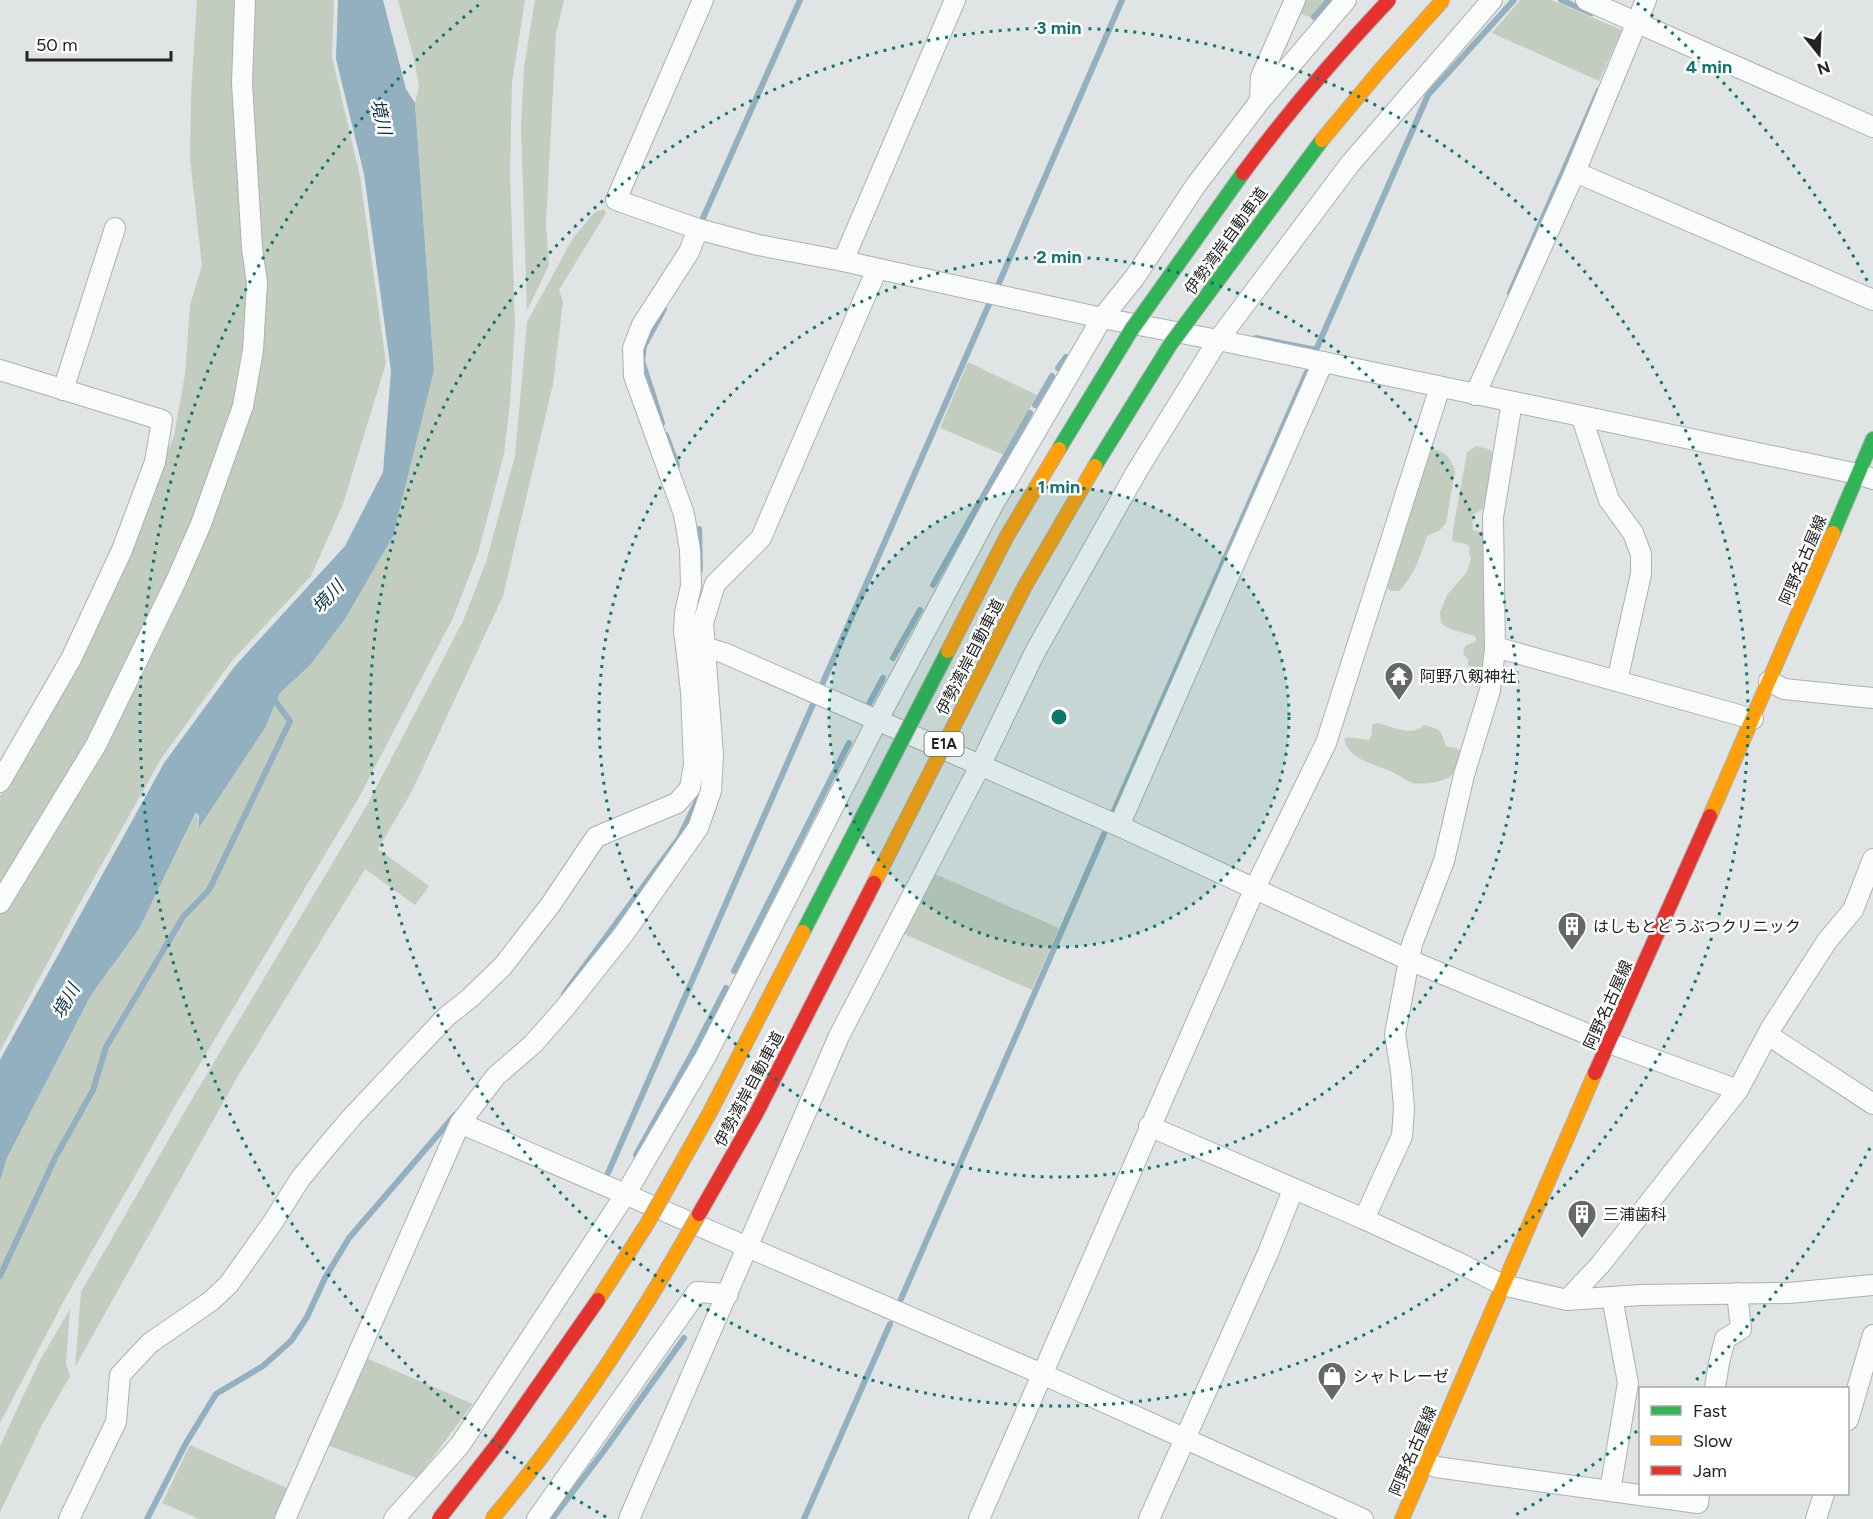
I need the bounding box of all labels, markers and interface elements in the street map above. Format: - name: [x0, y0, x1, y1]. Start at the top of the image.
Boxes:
- text: 3 min: [1037, 17, 1081, 39]
- scale bar: [27, 24, 171, 62]
- north arrow: [1789, 24, 1849, 84]
- text: 50 m: [36, 34, 78, 56]
- text: 4 min: [1686, 56, 1732, 78]
- text: N: [1815, 57, 1832, 79]
- water label: 境川: [366, 97, 396, 139]
- street label: 伊勢湾岸自動車道: [1181, 184, 1271, 298]
- text: 2 min: [1036, 246, 1082, 268]
- text: 1 min: [1038, 476, 1080, 498]
- street label: 阿野名古屋線: [1775, 512, 1831, 608]
- water label: 境川: [308, 575, 350, 618]
- street label: 伊勢湾岸自動車道: [932, 596, 1008, 718]
- temple icon: 阿野八剱神社: [1383, 660, 1415, 702]
- place label: 阿野八剱神社: [1420, 667, 1516, 686]
- centre of rings: [1049, 707, 1069, 727]
- road number: E1A: [924, 732, 964, 756]
- building icon: はしもとどうぶつクリニック: [1556, 910, 1588, 952]
- place label: はしもとどうぶつクリニック: [1593, 917, 1801, 936]
- street label: 阿野名古屋線: [1580, 957, 1636, 1053]
- water label: 境川: [48, 978, 85, 1022]
- street label: 伊勢湾岸自動車道: [711, 1028, 787, 1150]
- building icon: 三浦歯科: [1566, 1198, 1598, 1240]
- place label: 三浦歯科: [1603, 1205, 1667, 1224]
- shop icon: シャトレーゼ: [1316, 1360, 1348, 1402]
- place label: シャトレーゼ: [1353, 1367, 1449, 1386]
- legend: [1639, 1387, 1849, 1495]
- text: Fast: [1693, 1400, 1727, 1422]
- street label: 阿野名古屋線: [1385, 1403, 1441, 1499]
- text: Slow: [1693, 1430, 1732, 1452]
- text: Jam: [1693, 1460, 1727, 1482]

